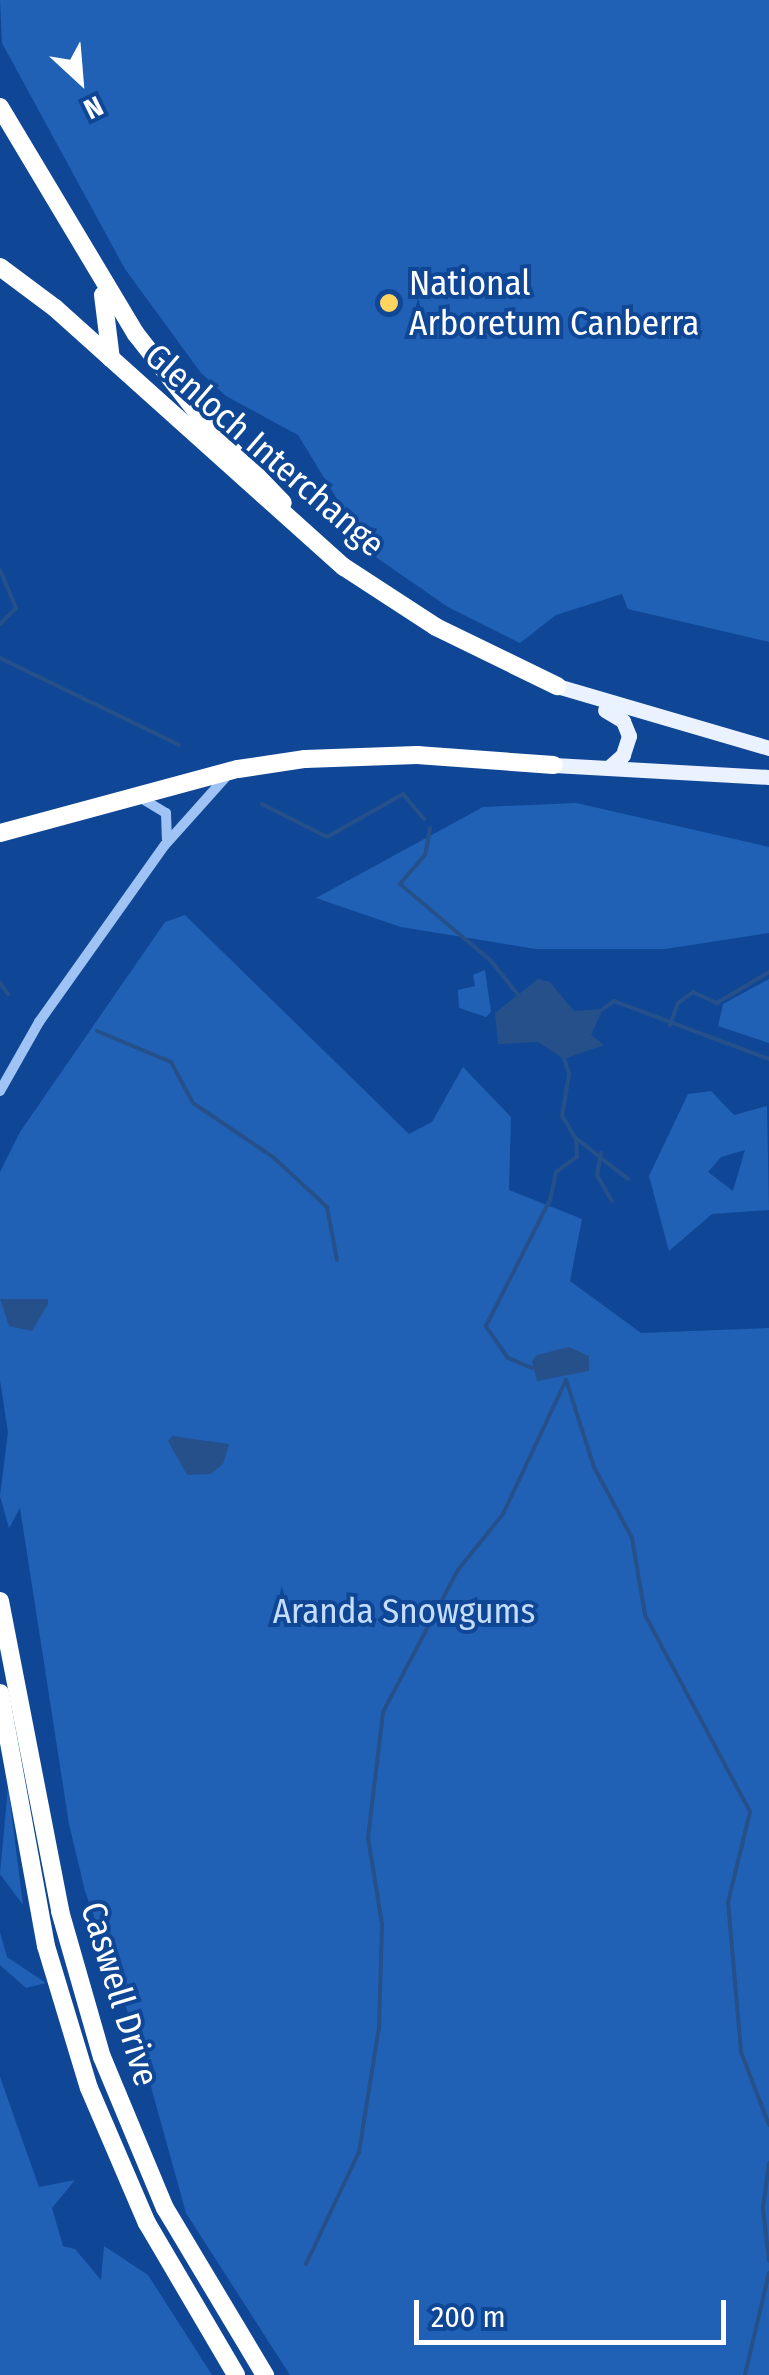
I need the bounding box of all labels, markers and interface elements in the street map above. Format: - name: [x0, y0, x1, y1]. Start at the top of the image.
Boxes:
- north arrow: [30, 30, 130, 130]
- text: N: [79, 89, 108, 126]
- place label: National Arboretum Canberra: [409, 262, 699, 344]
- marker: National Arboretum Canberra: [378, 292, 400, 314]
- street label: Glenloch Interchange: [137, 335, 393, 565]
- park label: Aranda Snowgums: [273, 1590, 535, 1632]
- street label: Caswell Drive: [72, 1897, 168, 2091]
- scale bar: [419, 2280, 732, 2342]
- text: 200 m: [431, 2299, 506, 2335]

